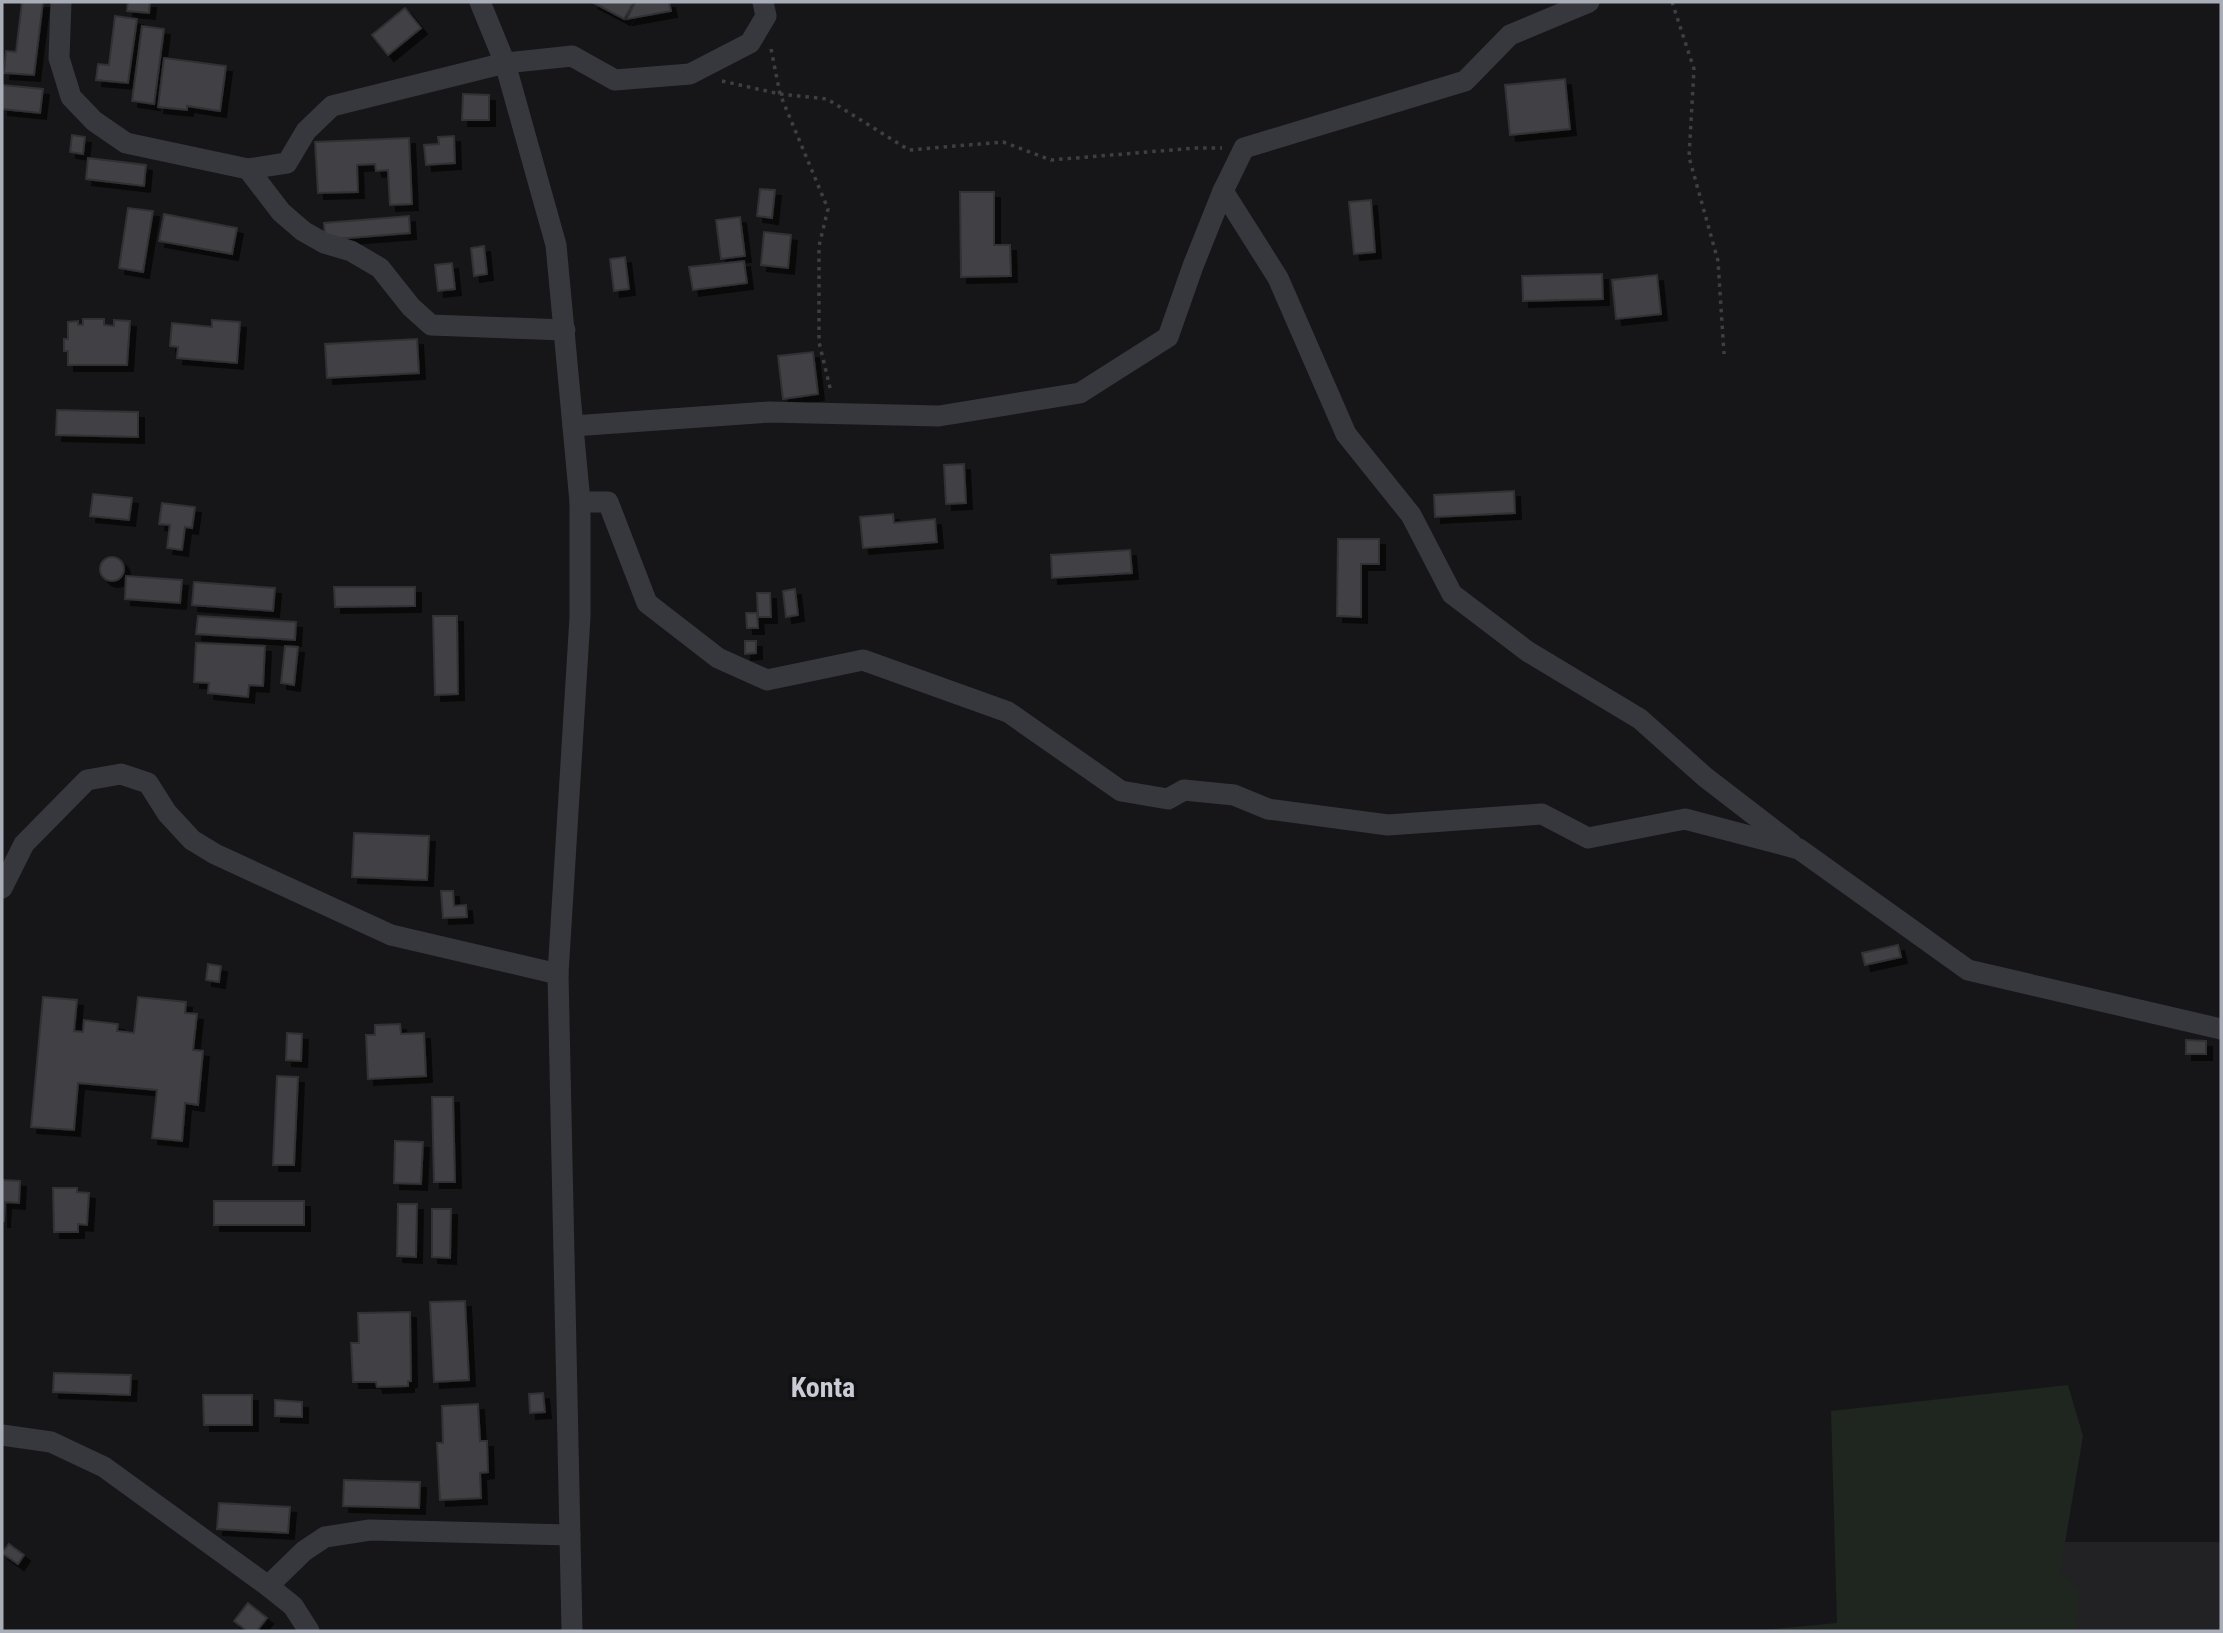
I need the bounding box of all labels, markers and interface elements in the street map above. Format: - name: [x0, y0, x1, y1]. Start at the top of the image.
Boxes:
- district label: Konta: [791, 1371, 855, 1404]

